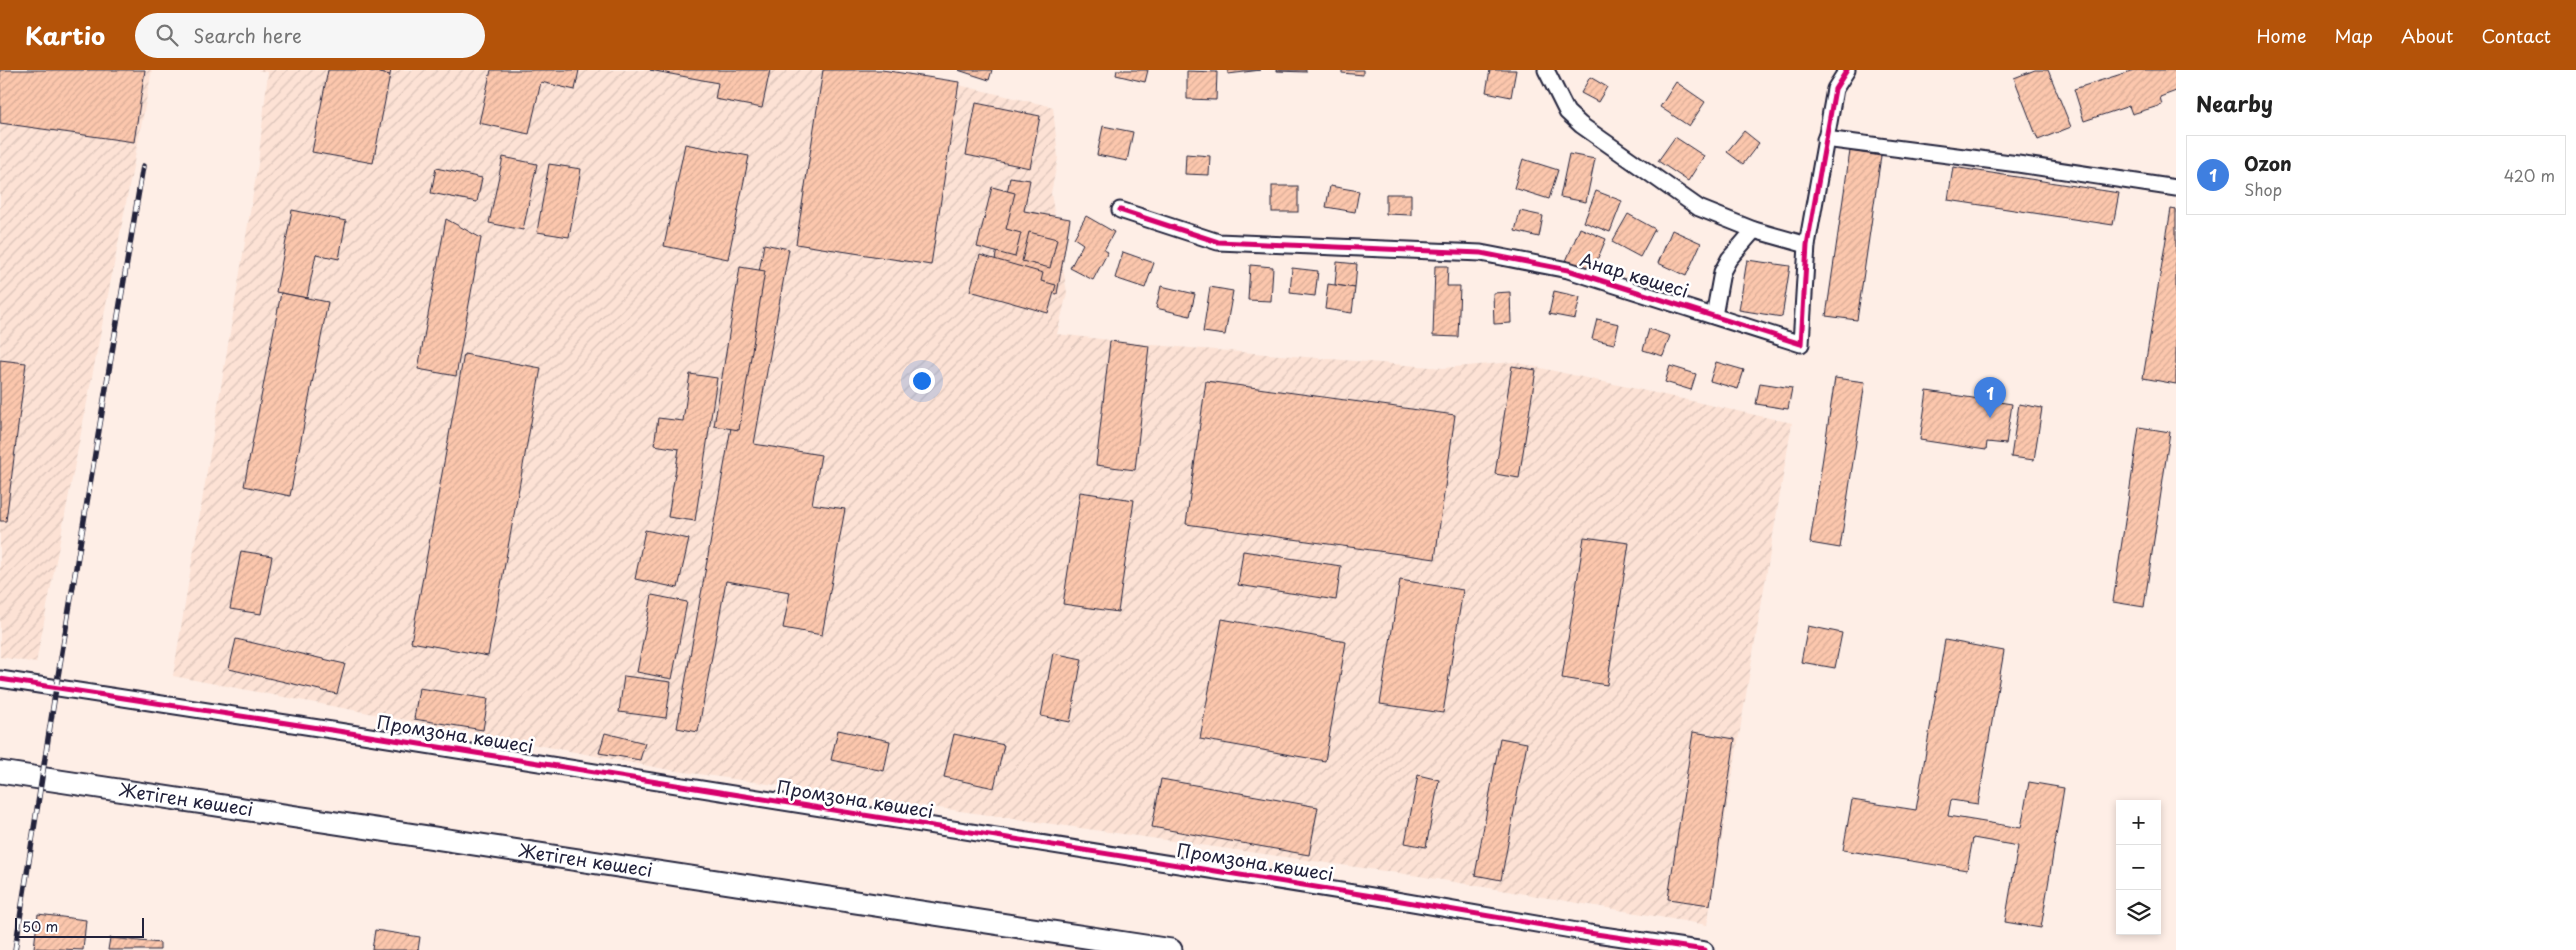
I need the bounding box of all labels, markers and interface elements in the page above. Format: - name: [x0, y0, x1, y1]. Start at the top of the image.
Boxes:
- search box: [135, 13, 485, 58]
- text: Kartio: [25, 17, 105, 53]
- icon: search: [153, 21, 181, 49]
- text: Search here: [193, 21, 302, 49]
- text: Home: [2256, 22, 2306, 49]
- text: Map: [2334, 22, 2373, 49]
- text: About: [2401, 22, 2453, 49]
- text: Contact: [2481, 22, 2551, 49]
- text: Nearby: [2196, 87, 2273, 119]
- text: Ozon: [2244, 149, 2292, 177]
- text: 1: [2209, 163, 2217, 187]
- text: 420 m: [2504, 163, 2555, 187]
- text: Shop: [2244, 177, 2282, 201]
- street label: Анар көшесі: [1577, 245, 1692, 304]
- your location: [909, 368, 935, 394]
- pin: 1: [1974, 377, 2006, 418]
- street label: Промзона көшесі: [375, 708, 535, 759]
- street label: Промзона көшесі: [775, 773, 935, 824]
- street label: Жетіген көшесі: [117, 775, 255, 822]
- map controls: [2116, 800, 2161, 935]
- button: +: [2116, 800, 2161, 845]
- street label: Жетіген көшесі: [517, 836, 654, 883]
- street label: Промзона көшесі: [1175, 836, 1335, 887]
- button: −: [2116, 845, 2161, 890]
- button: layers: [2116, 890, 2161, 935]
- scale bar: [15, 915, 144, 938]
- text: 50 m: [22, 916, 58, 937]

